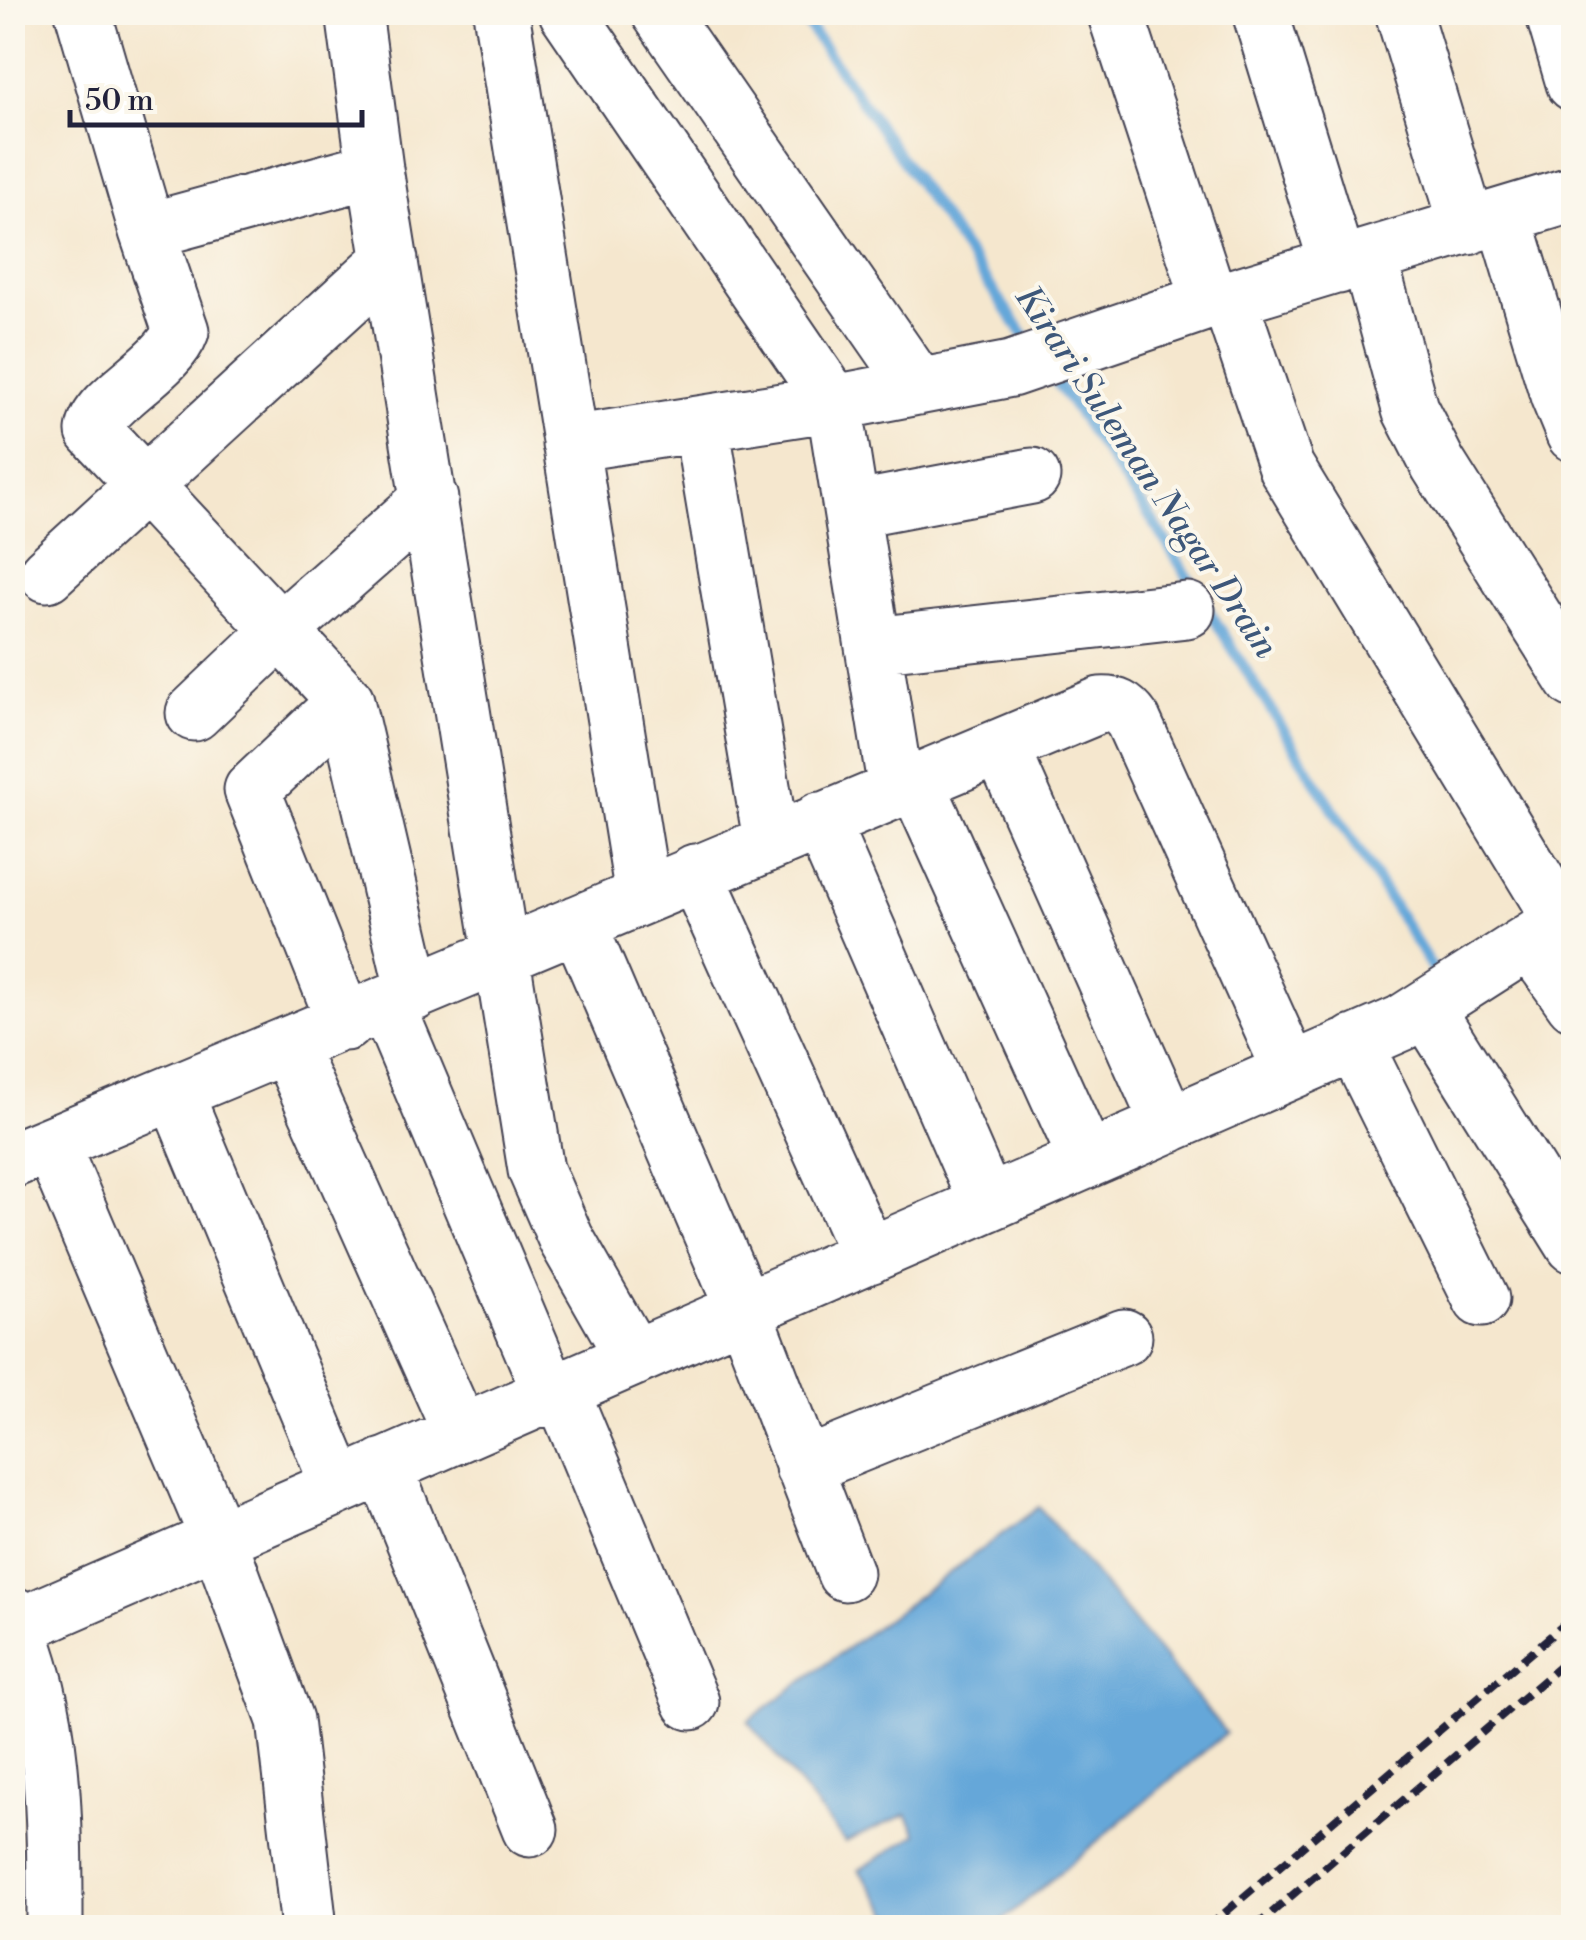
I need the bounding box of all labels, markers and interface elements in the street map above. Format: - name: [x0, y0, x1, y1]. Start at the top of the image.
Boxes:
- scale bar: [70, 65, 362, 127]
- text: 50 m: [85, 82, 154, 120]
- water label: Kirari Suleman Nagar Drain: [1005, 278, 1287, 667]

